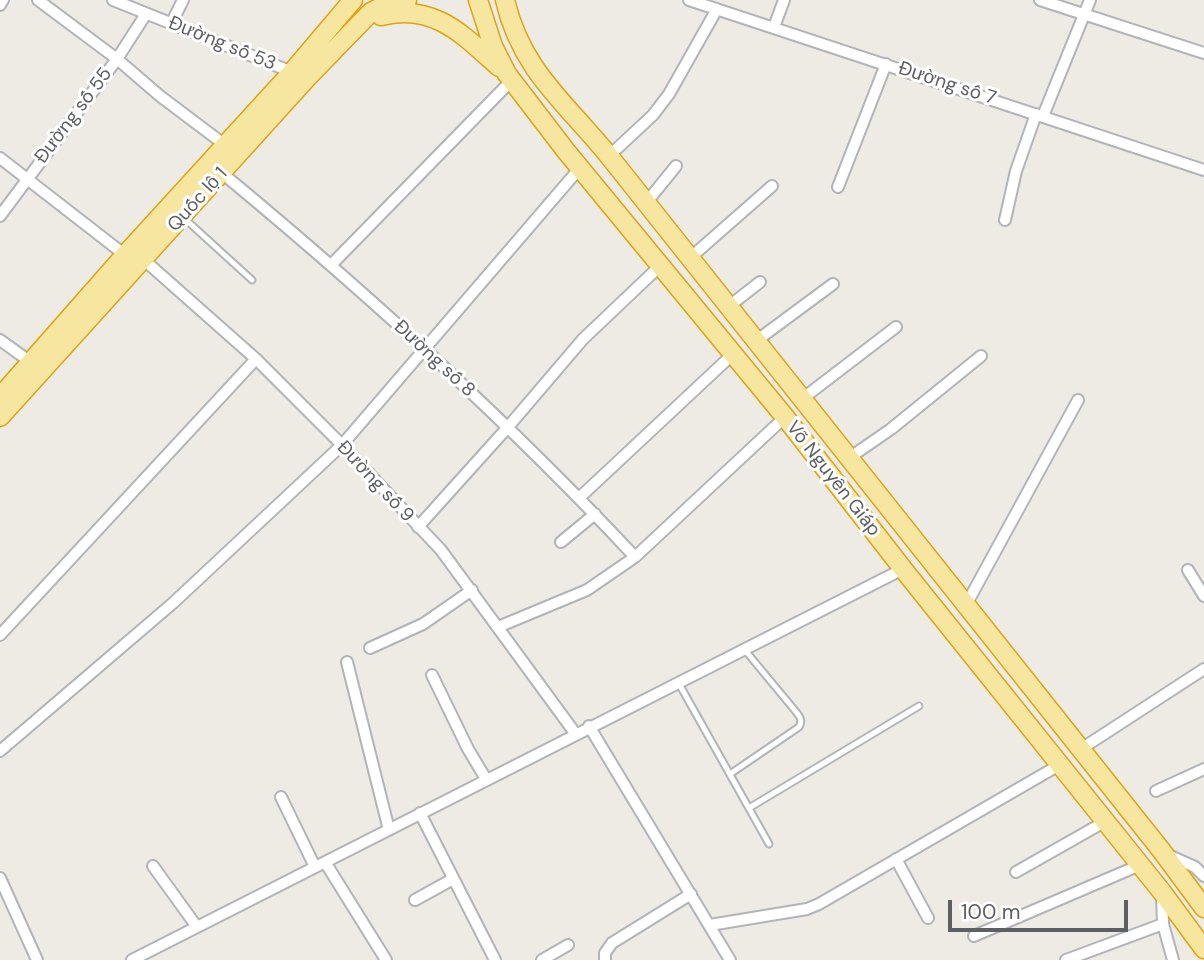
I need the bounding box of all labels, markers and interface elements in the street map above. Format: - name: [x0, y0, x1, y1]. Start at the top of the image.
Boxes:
- street label: Đường số 53: [165, 12, 279, 76]
- street label: Đường số 7: [895, 58, 999, 110]
- street label: Đường số 55: [31, 64, 117, 168]
- street label: Quốc lộ 1: [163, 163, 233, 237]
- street label: Đường số 8: [389, 316, 479, 402]
- street label: Võ Nguyên Giáp: [781, 417, 885, 541]
- street label: Đường số 9: [332, 437, 418, 527]
- scale bar: [952, 886, 1132, 930]
- text: 100 m: [961, 898, 1021, 926]

